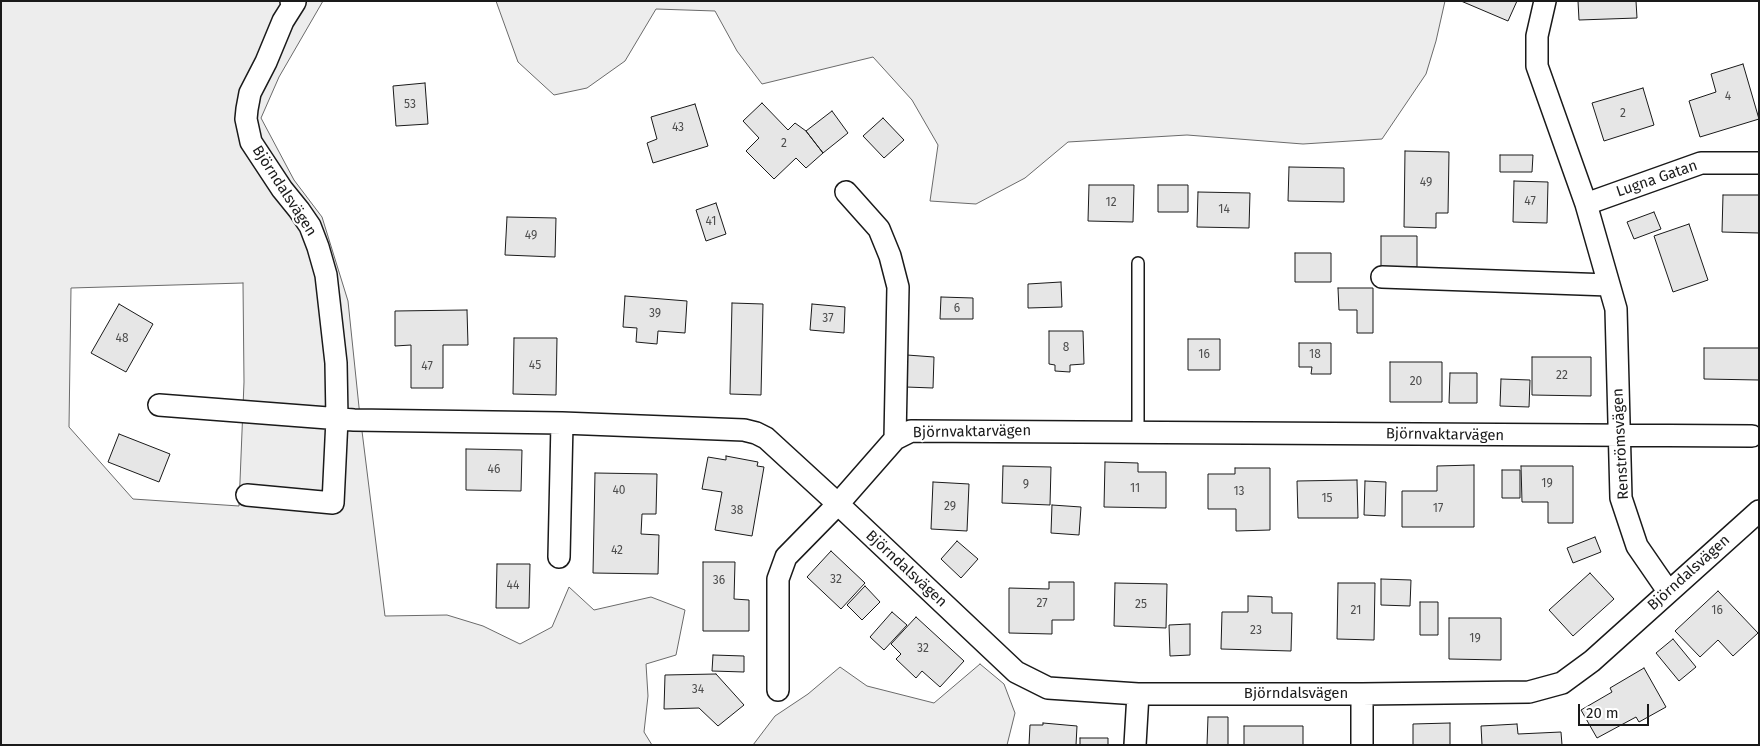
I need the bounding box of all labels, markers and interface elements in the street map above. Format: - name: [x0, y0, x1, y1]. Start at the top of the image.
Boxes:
- house number: 4: [1725, 90, 1731, 104]
- house number: 53: [404, 98, 416, 112]
- house number: 2: [1620, 107, 1626, 121]
- house number: 43: [672, 121, 684, 135]
- house number: 2: [781, 137, 787, 151]
- street label: Björndalsvägen: [248, 142, 320, 240]
- street label: Lugna Gatan: [1614, 157, 1700, 201]
- house number: 49: [1420, 176, 1432, 190]
- house number: 47: [1524, 195, 1536, 209]
- house number: 12: [1105, 196, 1117, 210]
- house number: 14: [1218, 203, 1230, 217]
- house number: 41: [706, 215, 716, 229]
- house number: 49: [525, 229, 537, 243]
- house number: 6: [954, 302, 960, 316]
- house number: 39: [649, 307, 661, 321]
- house number: 37: [822, 312, 834, 326]
- house number: 48: [116, 332, 128, 346]
- house number: 8: [1063, 341, 1069, 355]
- house number: 16: [1198, 348, 1210, 362]
- house number: 18: [1309, 348, 1321, 362]
- house number: 45: [529, 359, 541, 373]
- house number: 47: [421, 360, 433, 374]
- house number: 22: [1556, 369, 1568, 383]
- house number: 20: [1410, 375, 1422, 389]
- street label: Renströmsvägen: [1609, 388, 1633, 500]
- street label: Björnvaktarvägen: [913, 422, 1031, 442]
- street label: Björnvaktarvägen: [1386, 425, 1504, 445]
- house number: 46: [488, 463, 500, 477]
- house number: 19: [1541, 477, 1553, 491]
- house number: 9: [1023, 478, 1029, 492]
- house number: 11: [1130, 482, 1140, 496]
- house number: 40: [612, 484, 626, 498]
- house number: 13: [1233, 485, 1245, 499]
- house number: 15: [1321, 492, 1333, 506]
- house number: 29: [944, 500, 956, 514]
- house number: 17: [1433, 502, 1443, 516]
- house number: 38: [731, 504, 743, 518]
- street label: Björndalsvägen: [862, 527, 950, 611]
- street label: Björndalsvägen: [1644, 531, 1734, 615]
- house number: 42: [611, 544, 623, 558]
- house number: 32: [830, 573, 842, 587]
- house number: 36: [713, 574, 725, 588]
- house number: 44: [507, 579, 519, 593]
- house number: 27: [1036, 597, 1048, 611]
- house number: 25: [1135, 598, 1147, 612]
- house number: 21: [1351, 604, 1361, 618]
- house number: 16: [1711, 604, 1723, 618]
- house number: 23: [1250, 624, 1262, 638]
- house number: 19: [1469, 632, 1481, 646]
- house number: 32: [917, 642, 929, 656]
- house number: 34: [692, 683, 704, 697]
- street label: Björndalsvägen: [1244, 685, 1348, 703]
- scale bar: [1580, 694, 1651, 726]
- text: 20 m: [1586, 704, 1619, 722]

